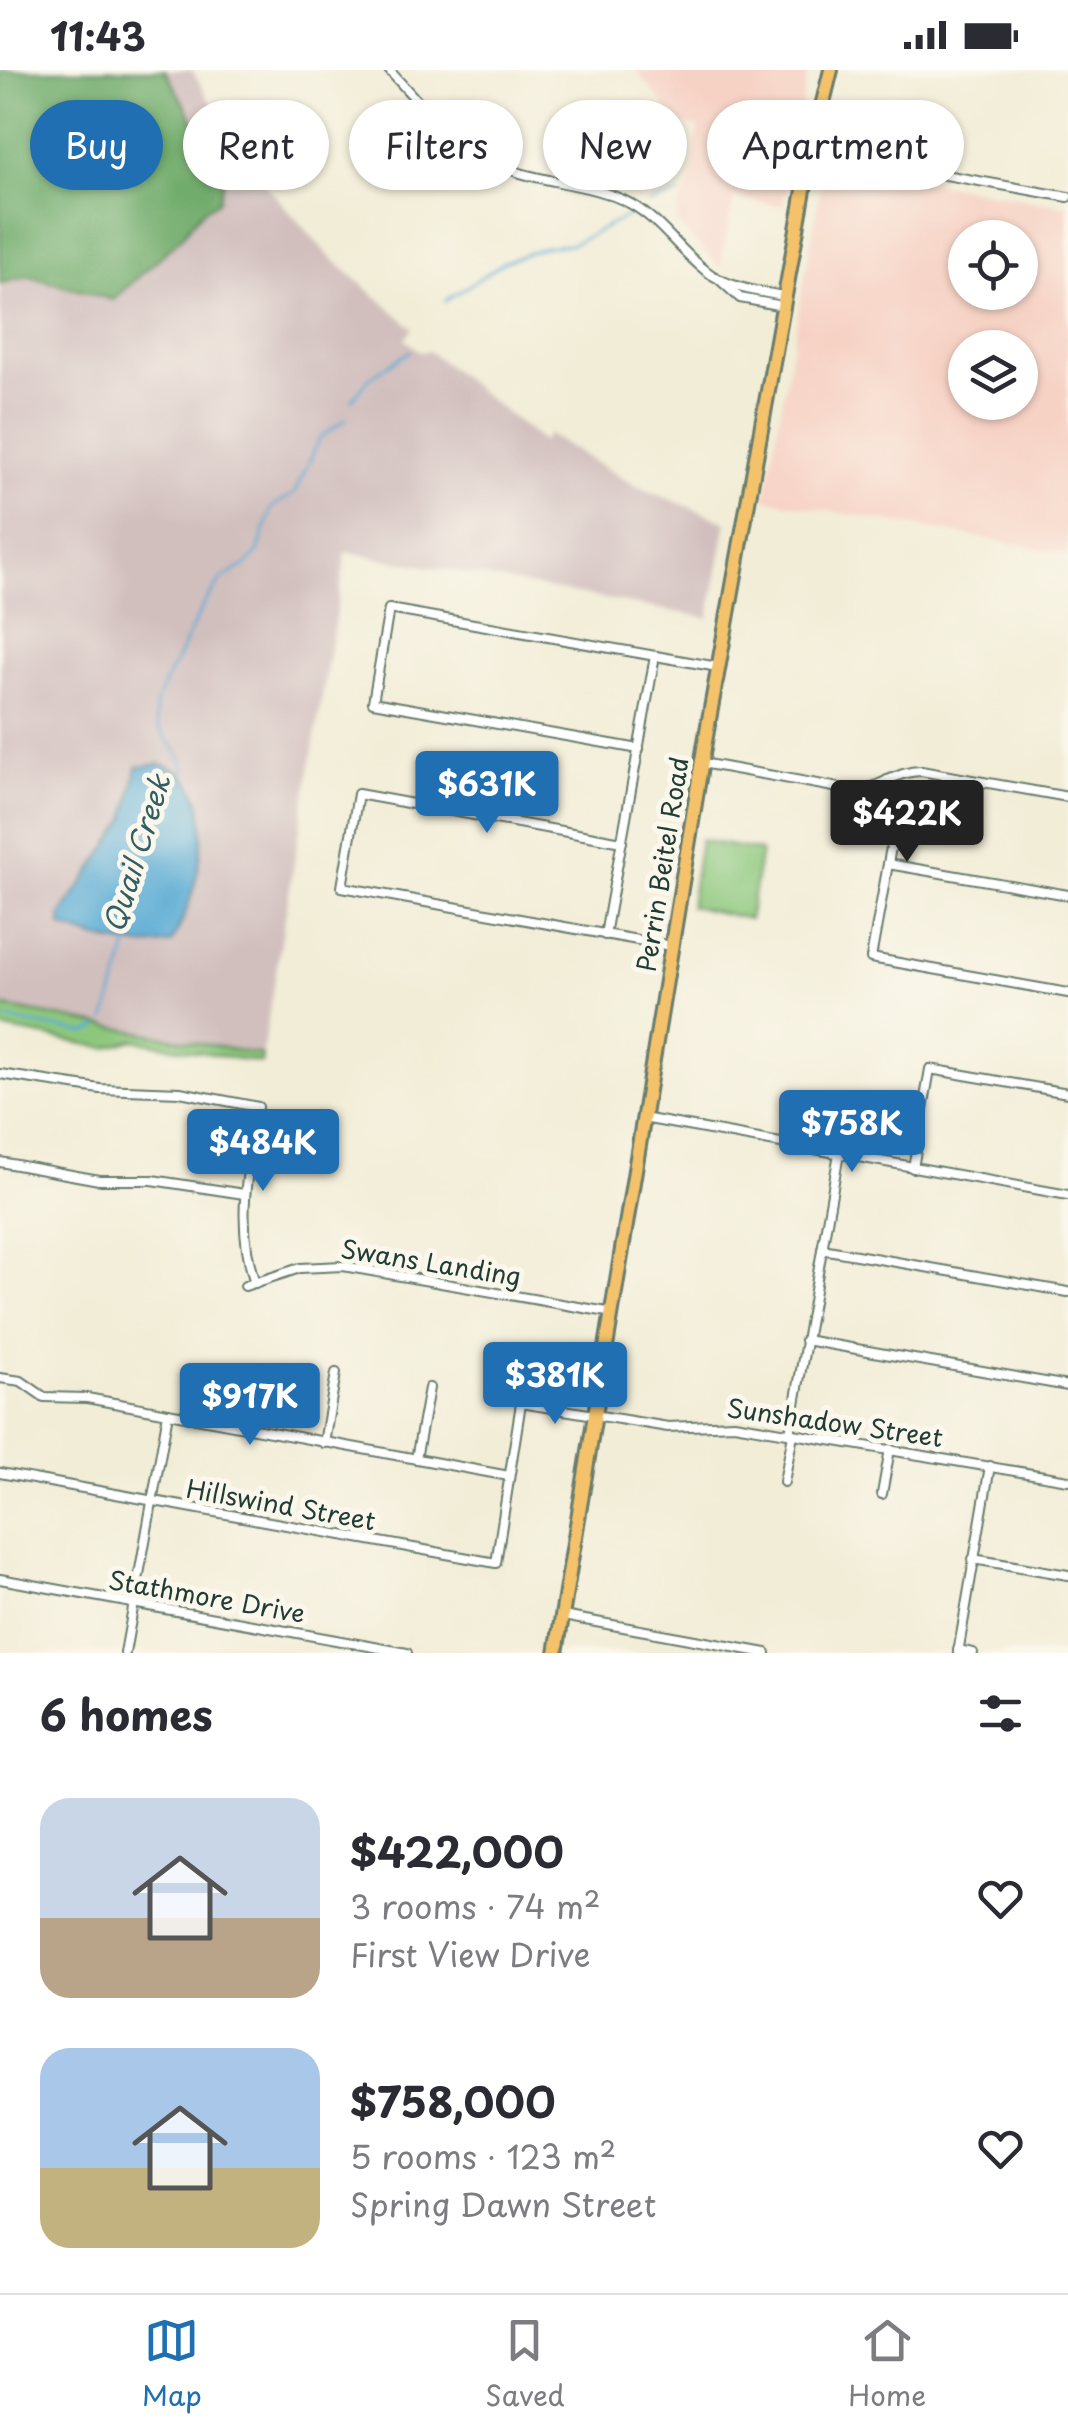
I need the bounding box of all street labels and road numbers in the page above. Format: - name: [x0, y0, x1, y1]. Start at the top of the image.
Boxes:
- street label: Perrin Beitel Road: [626, 754, 698, 974]
- street label: Swans Landing: [338, 1229, 524, 1295]
- street label: Sunshadow Street: [725, 1388, 945, 1456]
- street label: Hillswind Street: [183, 1469, 379, 1539]
- street label: Stathmore Drive: [106, 1560, 308, 1632]

